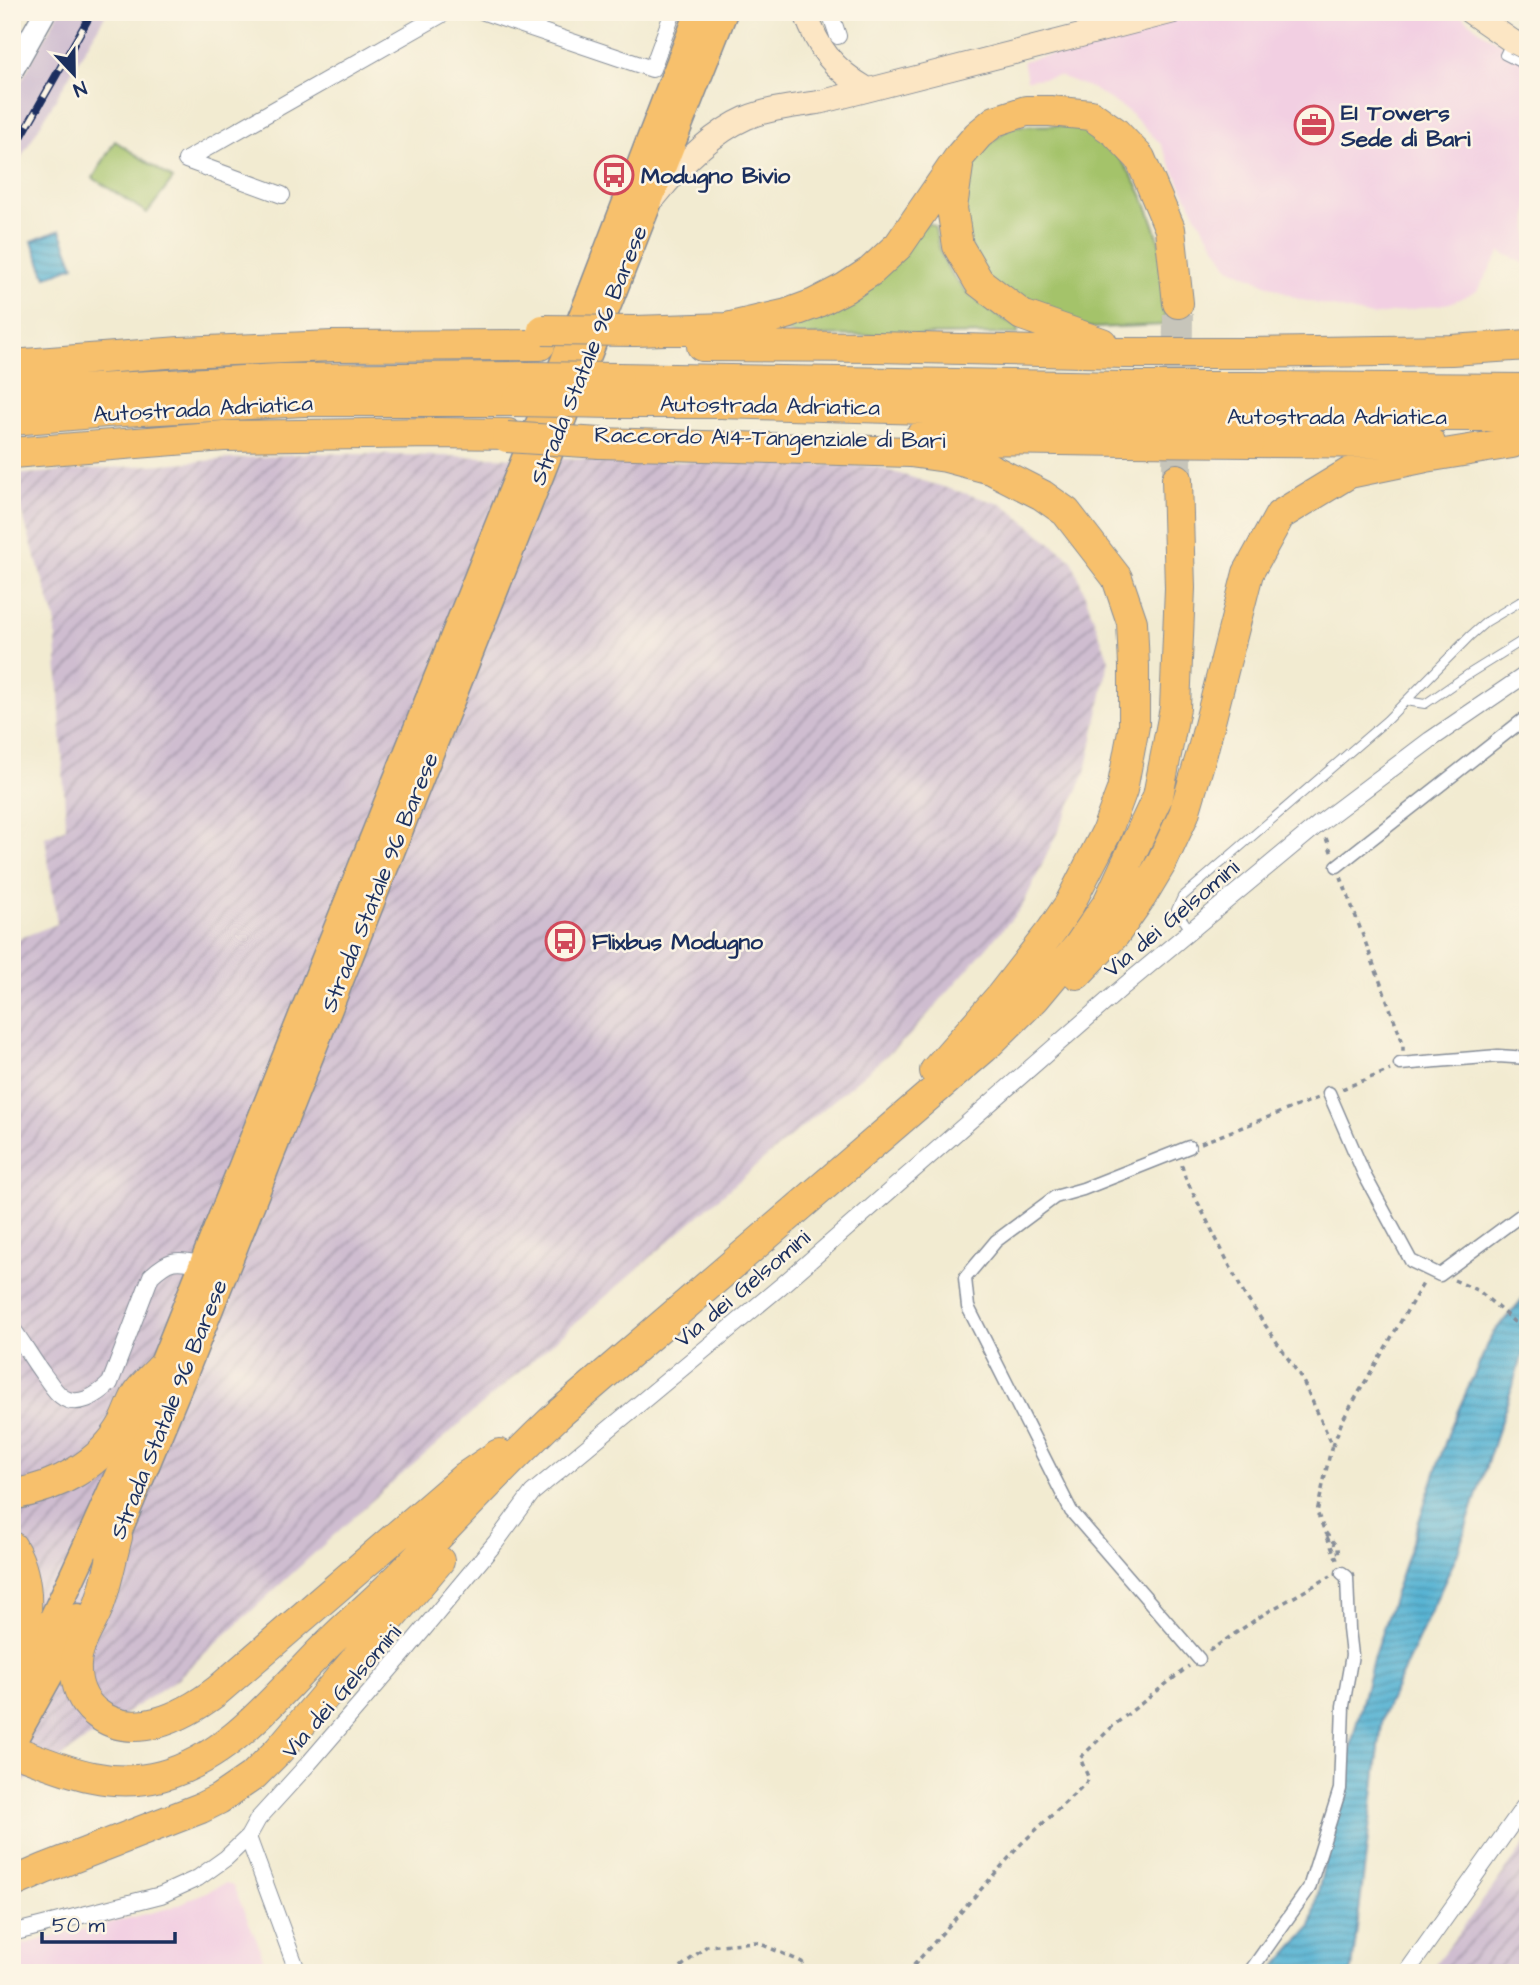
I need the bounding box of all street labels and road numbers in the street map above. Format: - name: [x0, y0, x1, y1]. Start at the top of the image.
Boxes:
- street label: Strada Statale 96 Barese: [522, 221, 656, 490]
- street label: Autostrada Adriatica: [92, 387, 314, 431]
- street label: Autostrada Adriatica: [660, 388, 881, 424]
- street label: Autostrada Adriatica: [1227, 401, 1447, 433]
- street label: Raccordo A14-Tangenziale di Bari: [594, 419, 946, 458]
- street label: Strada Statale 96 Barese: [313, 748, 447, 1017]
- street label: Via dei Gelsomini: [1097, 852, 1247, 985]
- street label: Via dei Gelsomini: [668, 1222, 818, 1355]
- street label: Strada Statale 96 Barese: [102, 1275, 236, 1544]
- street label: Via dei Gelsomini: [274, 1617, 409, 1766]

